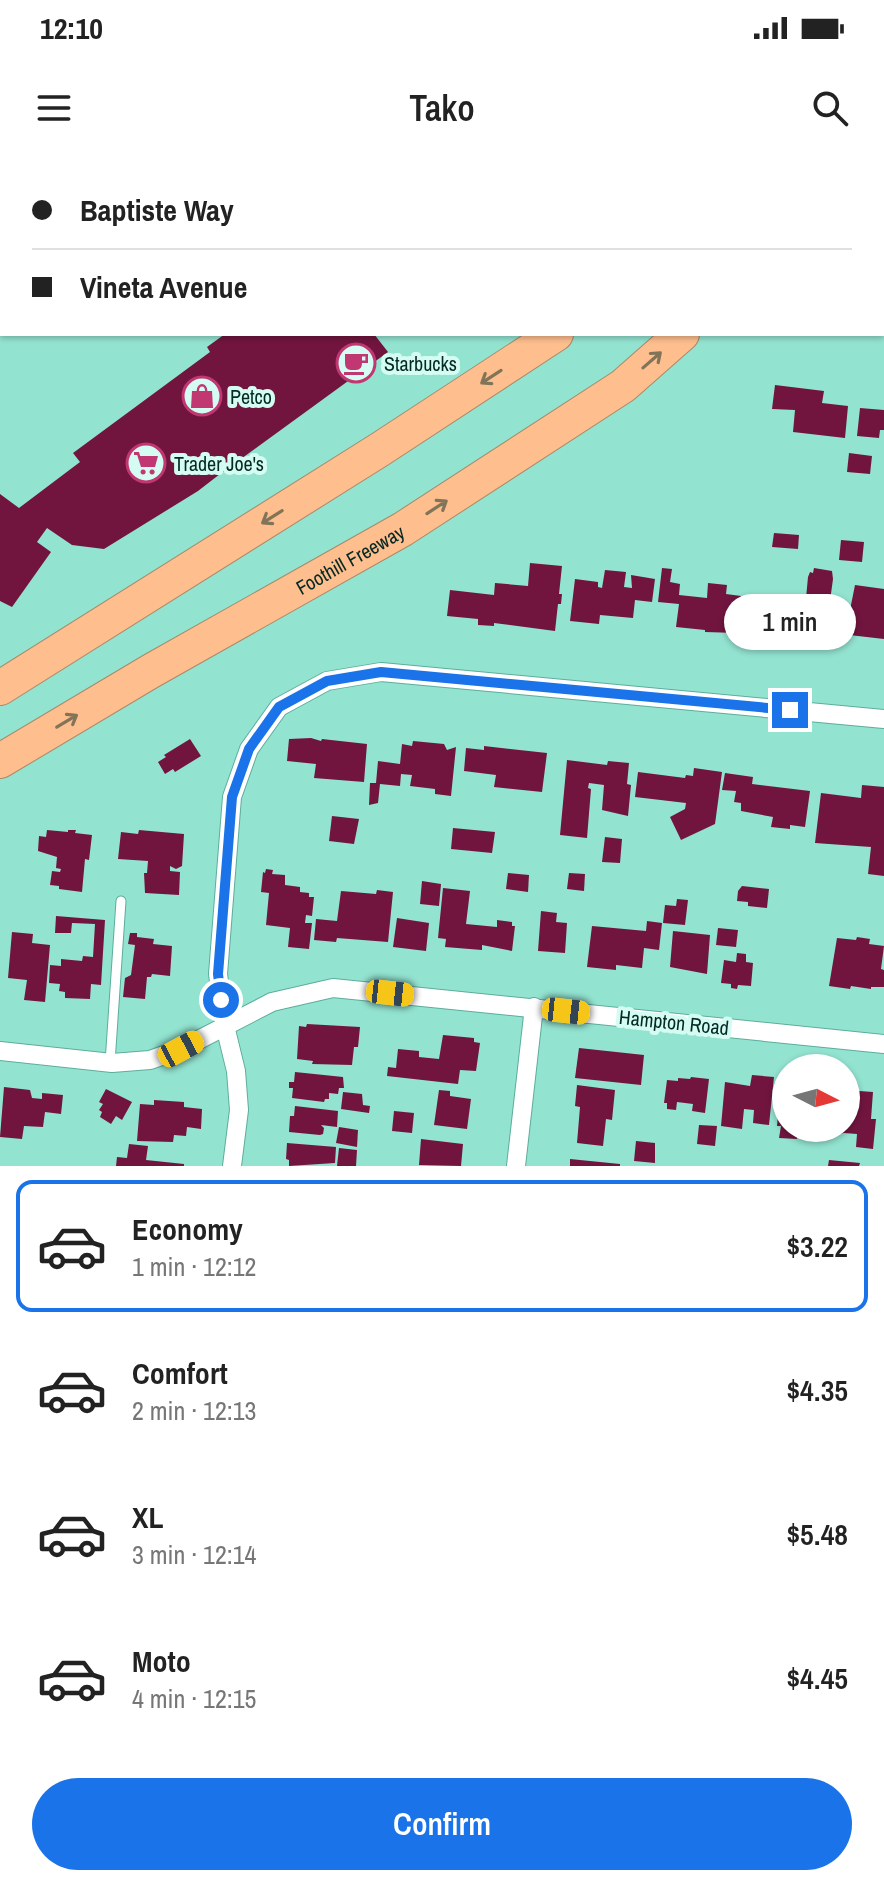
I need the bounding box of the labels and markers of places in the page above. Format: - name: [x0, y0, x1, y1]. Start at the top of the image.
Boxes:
- cafe icon: Starbucks: [335, 342, 377, 384]
- place label: Starbucks: [384, 350, 457, 377]
- shop icon: Petco: [181, 375, 223, 417]
- place label: Petco: [230, 383, 272, 410]
- supermarket icon: Trader Joe's: [125, 442, 167, 484]
- place label: Trader Joe's: [174, 450, 264, 477]

